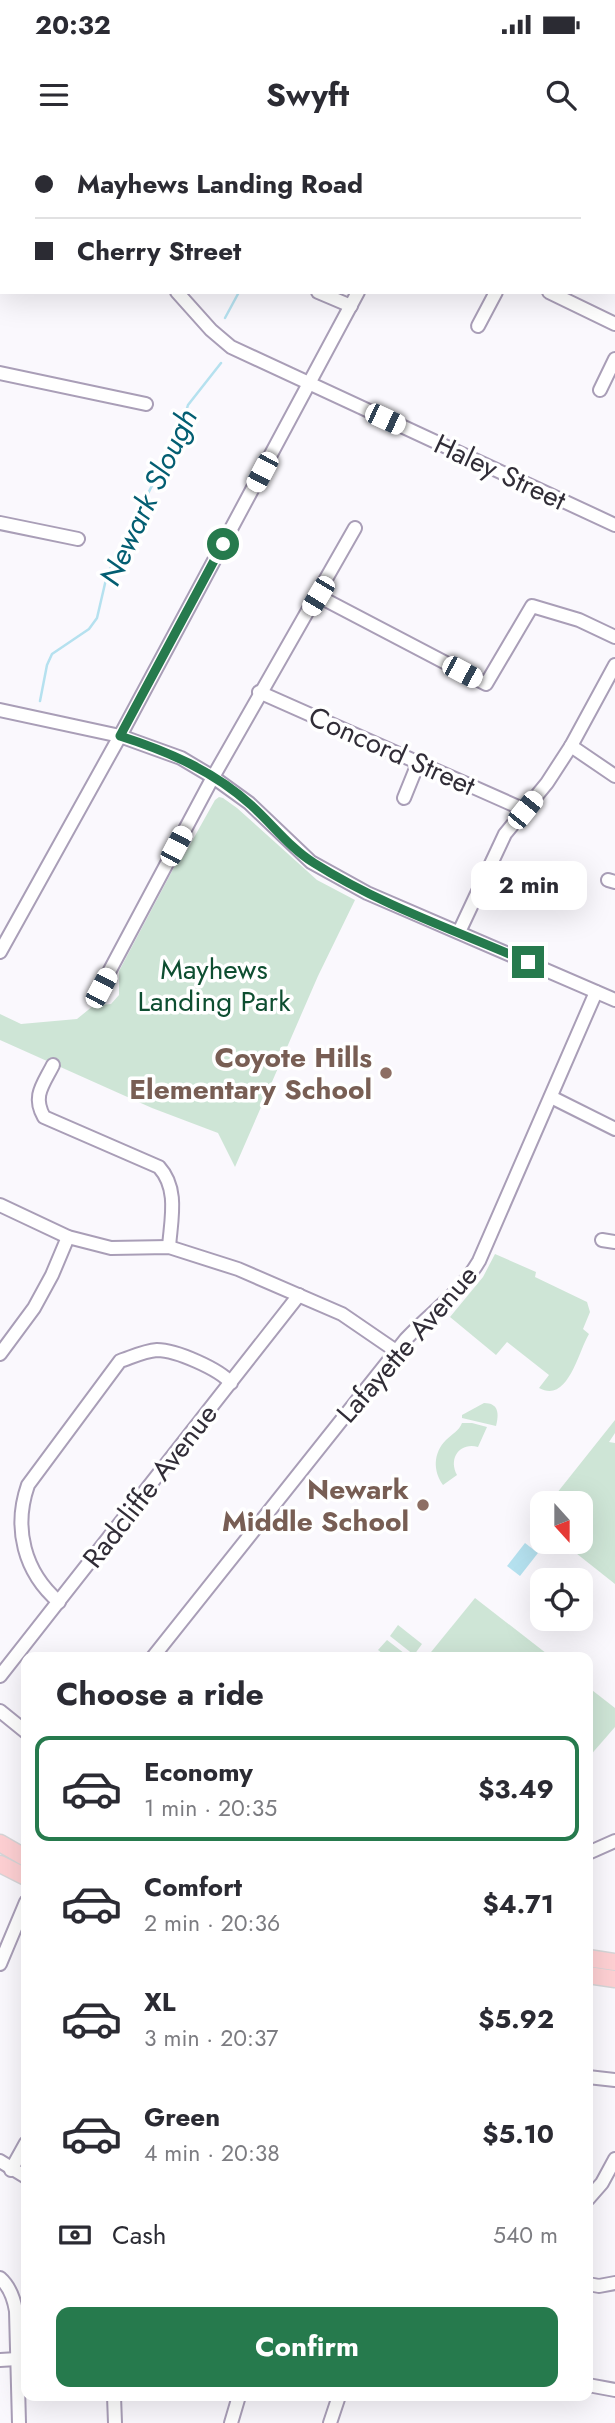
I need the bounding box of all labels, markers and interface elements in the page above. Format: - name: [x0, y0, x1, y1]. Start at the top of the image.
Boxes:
- text: 20:32: [35, 6, 111, 44]
- text: Swyft: [266, 72, 349, 118]
- icon: menu: [35, 76, 73, 114]
- icon: search: [542, 76, 580, 114]
- text: Mayhews Landing Road: [77, 165, 363, 203]
- text: Cherry Street: [77, 232, 241, 270]
- water label: Newark Slough: [88, 401, 208, 593]
- car: [362, 401, 409, 437]
- street label: Haley Street: [427, 424, 573, 521]
- car: [243, 449, 282, 495]
- route start: [207, 528, 239, 560]
- car: [299, 573, 338, 619]
- car: [439, 653, 486, 691]
- street label: Concord Street: [302, 696, 482, 806]
- car: [504, 787, 547, 833]
- car: [157, 823, 196, 869]
- callout: 2 min: [470, 860, 586, 910]
- text: 2 min: [499, 868, 559, 902]
- route end: [512, 946, 544, 978]
- park label: Mayhews Landing Park: [138, 949, 291, 1022]
- car: [82, 965, 121, 1011]
- place label: Coyote Hills Elementary School: [129, 1037, 372, 1110]
- marker: Coyote Hills Elementary School: [378, 1065, 394, 1081]
- street label: Lafayette Avenue: [327, 1256, 487, 1432]
- street label: Radcliffe Avenue: [73, 1395, 227, 1577]
- place label: Newark Middle School: [222, 1469, 409, 1542]
- north arrow: [530, 1491, 593, 1554]
- map controls: [530, 1491, 593, 1631]
- marker: Newark Middle School: [415, 1497, 431, 1513]
- button: locate: [530, 1568, 593, 1631]
- text: Choose a ride: [56, 1671, 264, 1717]
- text: Economy: [144, 1753, 253, 1791]
- icon: car: [60, 1757, 123, 1820]
- text: $3.49: [478, 1770, 554, 1808]
- text: 1 min · 20:35: [144, 1791, 277, 1825]
- text: Comfort: [144, 1868, 242, 1906]
- icon: car: [60, 1872, 123, 1935]
- text: $4.71: [482, 1885, 554, 1923]
- text: 2 min · 20:36: [144, 1906, 280, 1940]
- text: XL: [144, 1983, 176, 2021]
- icon: car: [60, 1987, 123, 2050]
- text: $5.92: [478, 2000, 554, 2038]
- text: 3 min · 20:37: [144, 2021, 278, 2055]
- text: Green: [144, 2098, 220, 2136]
- icon: car: [60, 2102, 123, 2165]
- text: $5.10: [482, 2115, 554, 2153]
- text: 4 min · 20:38: [144, 2136, 280, 2170]
- icon: cash: [56, 2216, 94, 2254]
- text: Cash: [112, 2216, 166, 2254]
- text: 540 m: [493, 2218, 558, 2252]
- button: Confirm: [56, 2307, 558, 2387]

